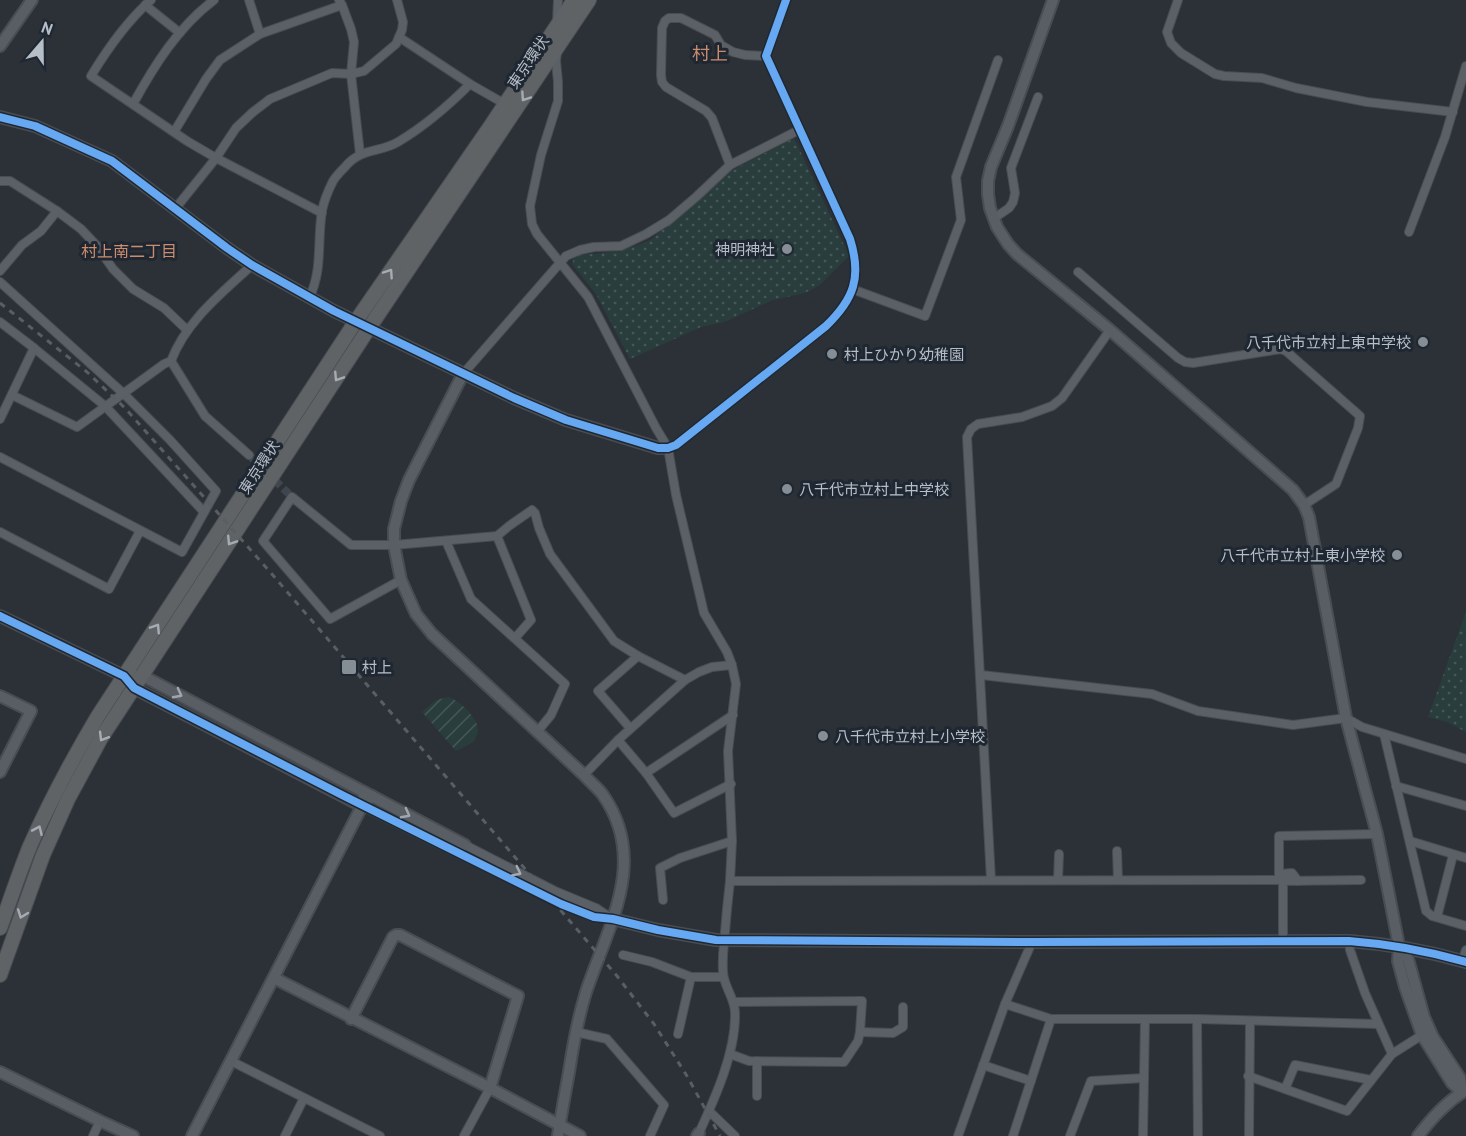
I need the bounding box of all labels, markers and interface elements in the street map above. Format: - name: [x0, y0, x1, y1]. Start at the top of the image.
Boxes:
- north arrow: [12, 12, 72, 72]
- text: N: [39, 17, 55, 39]
- street label: 東京環状: [503, 32, 553, 92]
- district label: 村上: [692, 42, 728, 65]
- one-way arrow: [521, 90, 532, 101]
- place label: 神明神社: [715, 240, 775, 259]
- district label: 村上南二丁目: [81, 241, 177, 261]
- marker: 神明神社: [780, 242, 794, 256]
- one-way arrow: [382, 269, 393, 280]
- place label: 八千代市立村上東中学校: [1246, 333, 1411, 352]
- marker: 八千代市立村上東中学校: [1416, 335, 1430, 349]
- place label: 村上ひかり幼稚園: [844, 345, 964, 364]
- marker: 村上ひかり幼稚園: [825, 347, 839, 361]
- one-way arrow: [333, 371, 345, 381]
- street label: 東京環状: [235, 437, 283, 497]
- place label: 八千代市立村上中学校: [799, 480, 949, 499]
- marker: 八千代市立村上中学校: [780, 482, 794, 496]
- one-way arrow: [227, 535, 239, 545]
- place label: 八千代市立村上東小学校: [1220, 546, 1385, 565]
- marker: 八千代市立村上東小学校: [1390, 548, 1404, 562]
- one-way arrow: [149, 623, 160, 634]
- marker: 村上: [340, 658, 358, 676]
- place label: 村上: [362, 658, 392, 677]
- one-way arrow: [171, 687, 182, 698]
- place label: 八千代市立村上小学校: [835, 727, 985, 746]
- marker: 八千代市立村上小学校: [816, 729, 830, 743]
- one-way arrow: [98, 731, 110, 741]
- one-way arrow: [400, 807, 410, 818]
- one-way arrow: [30, 825, 42, 836]
- one-way arrow: [511, 864, 522, 876]
- one-way arrow: [17, 908, 29, 919]

